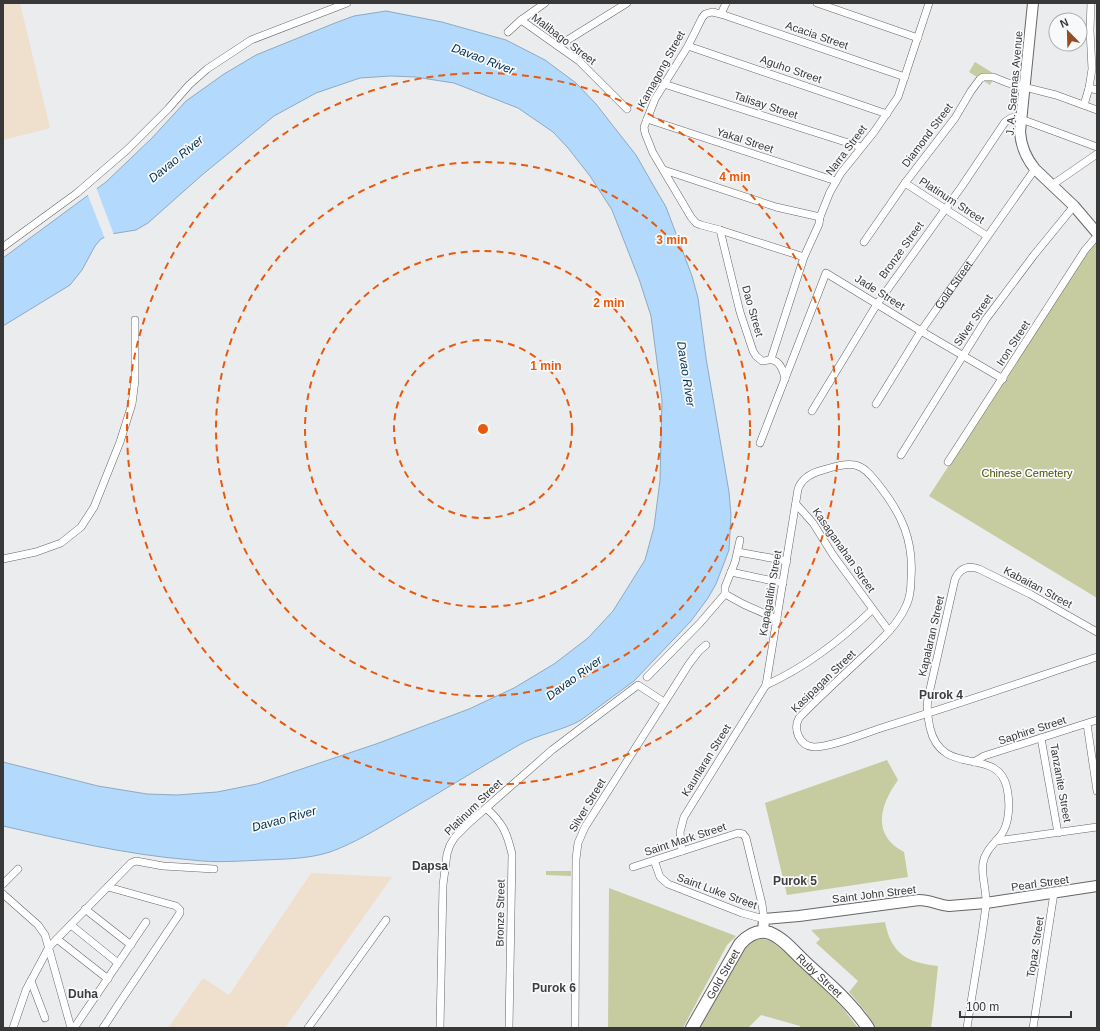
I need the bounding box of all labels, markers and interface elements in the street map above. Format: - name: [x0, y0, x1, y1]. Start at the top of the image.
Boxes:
- street label: Malibago Street: [530, 11, 598, 67]
- north arrow: [1048, 12, 1088, 52]
- text: N: [1058, 16, 1070, 30]
- street label: Acacia Street: [784, 19, 850, 51]
- street label: Kamagong Street: [635, 29, 687, 109]
- street label: J. A. Sarenas Avenue: [1003, 30, 1025, 136]
- water label: Davao River: [450, 41, 517, 78]
- street label: Aguho Street: [759, 53, 823, 85]
- street label: Talisay Street: [733, 89, 799, 121]
- street label: Diamond Street: [899, 101, 955, 169]
- street label: Narra Street: [823, 122, 869, 178]
- street label: Yakal Street: [715, 125, 775, 155]
- water label: Davao River: [146, 132, 207, 185]
- text: 4 min: [719, 170, 751, 184]
- street label: Platinum Street: [917, 174, 987, 226]
- street label: Bronze Street: [876, 219, 926, 281]
- text: 3 min: [656, 233, 688, 247]
- street label: Gold Street: [932, 259, 974, 311]
- street label: Jade Street: [853, 272, 907, 312]
- street label: Dao Street: [740, 284, 766, 338]
- street label: Silver Street: [951, 292, 995, 348]
- text: 2 min: [593, 296, 625, 310]
- street label: Iron Street: [994, 318, 1032, 368]
- water label: Davao River: [674, 340, 698, 409]
- text: 1 min: [530, 359, 562, 373]
- centre of rings: [476, 422, 490, 436]
- park label: Chinese Cemetery: [981, 467, 1073, 479]
- street label: Kasaganahan Street: [810, 505, 878, 595]
- street label: Kapagalitin Street: [757, 549, 783, 637]
- street label: Kabaitan Street: [1002, 564, 1074, 610]
- street label: Kapalaran Street: [916, 594, 946, 678]
- street label: Kasipagan Street: [788, 647, 858, 715]
- water label: Davao River: [543, 652, 606, 703]
- district label: Purok 4: [919, 688, 963, 702]
- street label: Saphire Street: [997, 713, 1067, 747]
- street label: Kaunlaran Street: [679, 722, 733, 798]
- street label: Tanzanite Street: [1048, 743, 1074, 823]
- street label: Silver Street: [566, 776, 608, 834]
- street label: Platinum Street: [442, 777, 504, 837]
- water label: Davao River: [250, 803, 319, 834]
- street label: Saint Mark Street: [643, 820, 727, 858]
- district label: Dapsa: [412, 859, 448, 873]
- street label: Saint Luke Street: [675, 871, 759, 911]
- street label: Pearl Street: [1010, 873, 1070, 893]
- district label: Purok 5: [773, 874, 817, 888]
- street label: Bronze Street: [493, 879, 507, 947]
- street label: Saint John Street: [831, 883, 917, 905]
- street label: Topaz Street: [1024, 916, 1046, 978]
- street label: Gold Street: [704, 947, 742, 1001]
- street label: Ruby Street: [794, 951, 845, 1000]
- district label: Purok 6: [532, 981, 576, 995]
- district label: Duha: [68, 987, 98, 1001]
- scale bar: [960, 993, 1071, 1019]
- text: 100 m: [966, 1000, 999, 1014]

